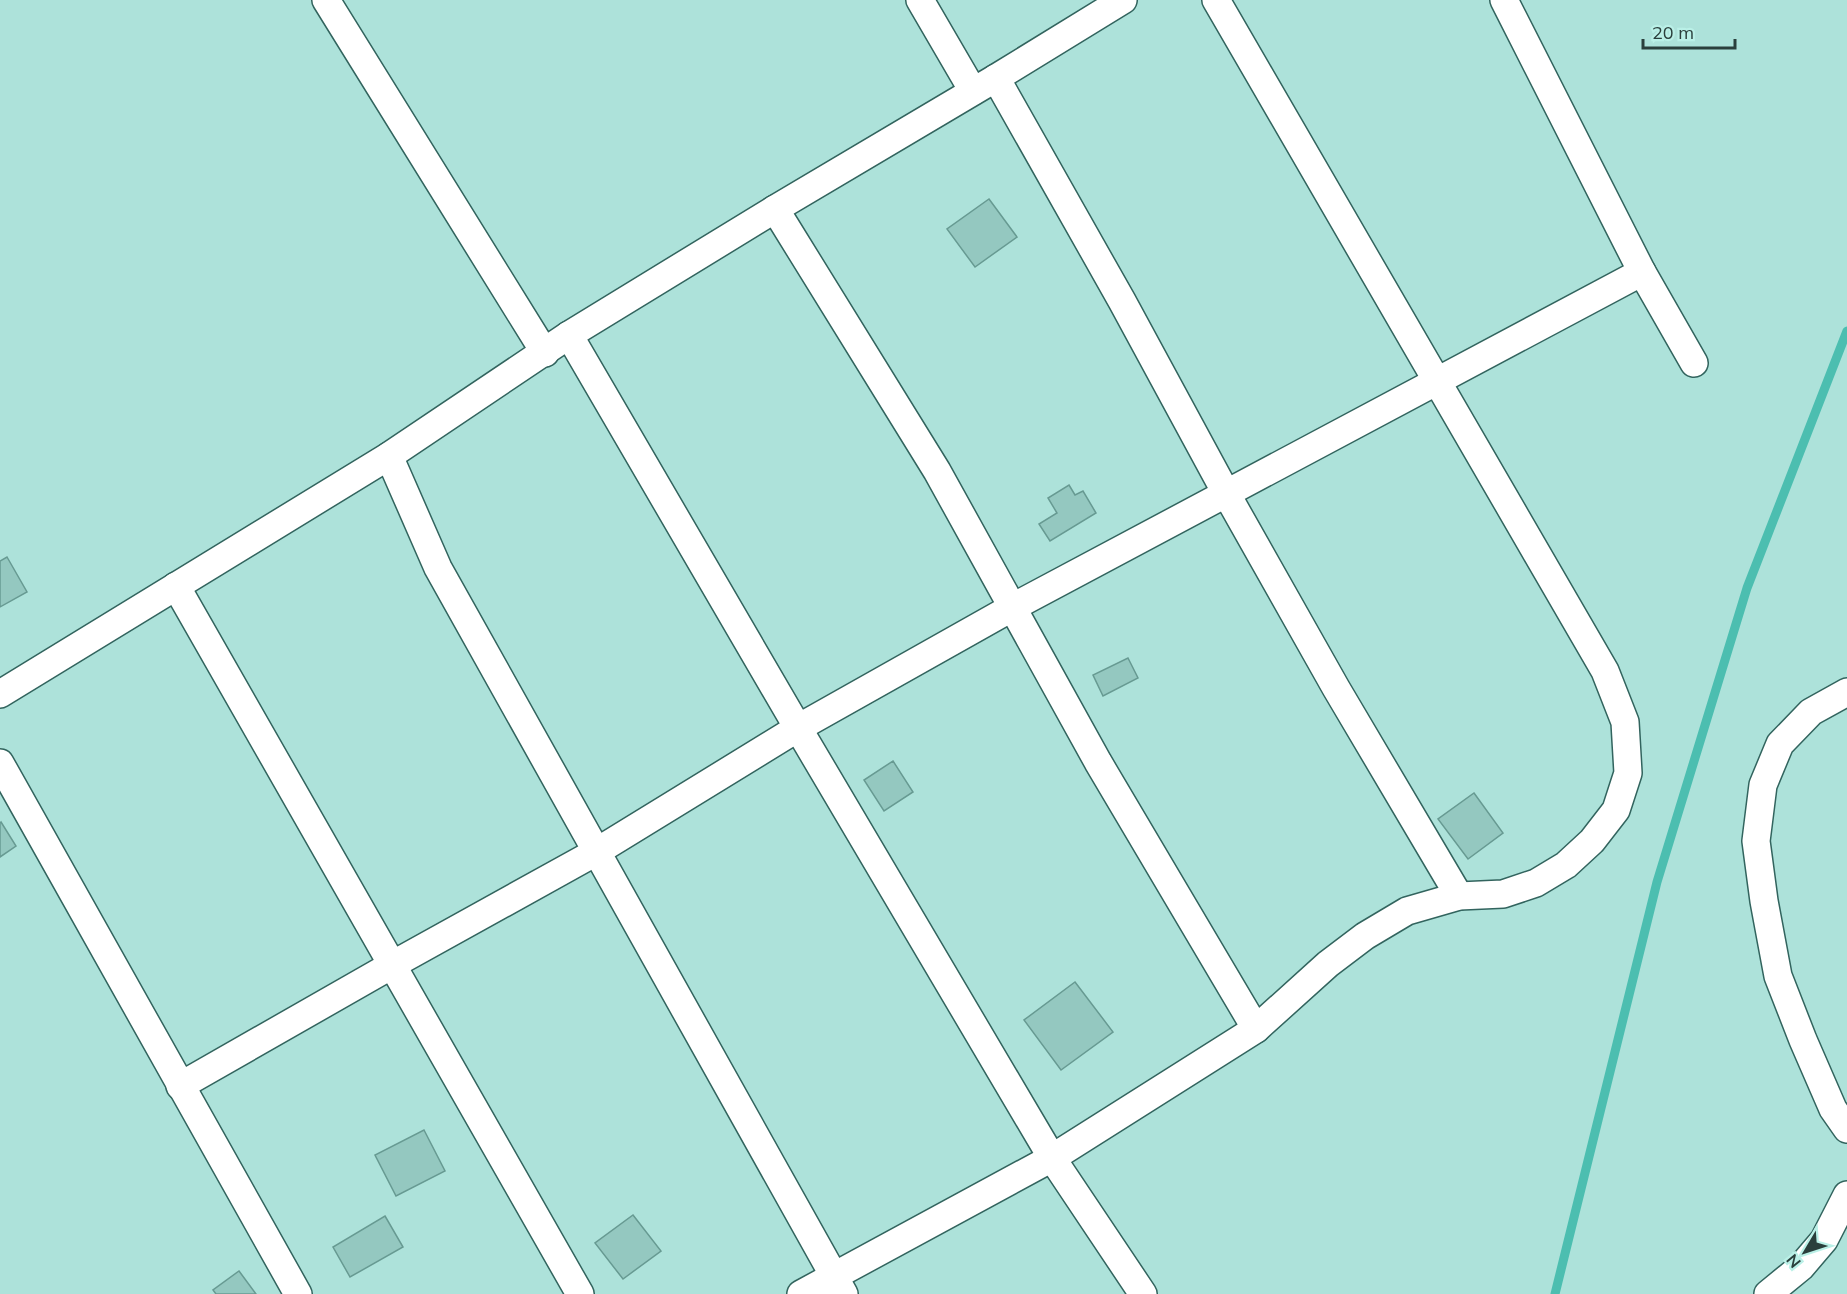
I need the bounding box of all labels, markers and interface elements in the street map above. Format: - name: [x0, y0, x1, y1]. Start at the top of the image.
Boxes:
- scale bar: [1643, 12, 1734, 50]
- text: 20 m: [1652, 21, 1694, 44]
- north arrow: [1775, 1222, 1835, 1282]
- text: N: [1782, 1250, 1805, 1272]

